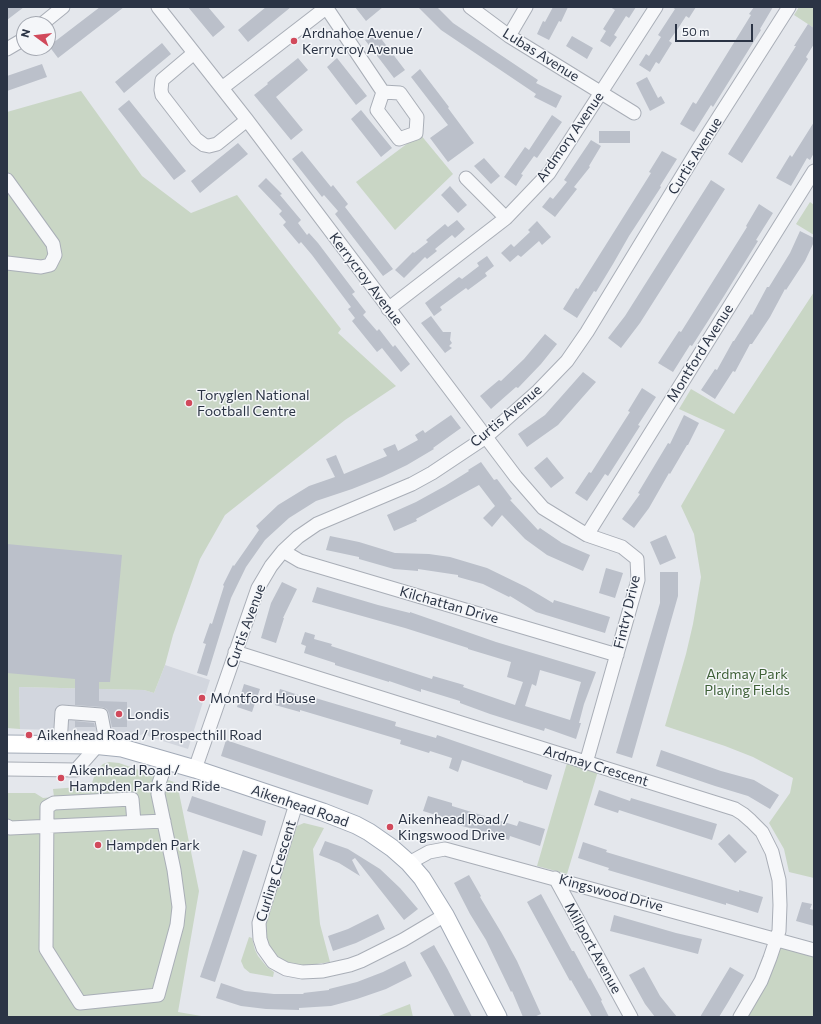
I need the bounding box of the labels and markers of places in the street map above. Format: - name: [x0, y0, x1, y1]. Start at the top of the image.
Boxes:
- place label: Ardnahoe Avenue / Kerrycroy Avenue: [302, 25, 422, 58]
- marker: Ardnahoe Avenue / Kerrycroy Avenue: [289, 36, 299, 46]
- place label: Toryglen National Football Centre: [197, 387, 310, 420]
- marker: Toryglen National Football Centre: [184, 398, 194, 408]
- place label: Montford House: [210, 690, 316, 706]
- marker: Montford House: [197, 693, 207, 703]
- place label: Londis: [127, 706, 169, 722]
- marker: Londis: [114, 709, 124, 719]
- place label: Aikenhead Road / Prospecthill Road: [37, 727, 262, 743]
- marker: Aikenhead Road / Prospecthill Road: [24, 730, 34, 740]
- place label: Aikenhead Road / Hampden Park and Ride: [69, 762, 220, 794]
- marker: Aikenhead Road / Hampden Park and Ride: [56, 773, 66, 783]
- place label: Aikenhead Road / Kingswood Drive: [398, 811, 509, 844]
- marker: Aikenhead Road / Kingswood Drive: [385, 822, 395, 832]
- place label: Hampden Park: [106, 837, 200, 853]
- marker: Hampden Park: [93, 840, 103, 850]

